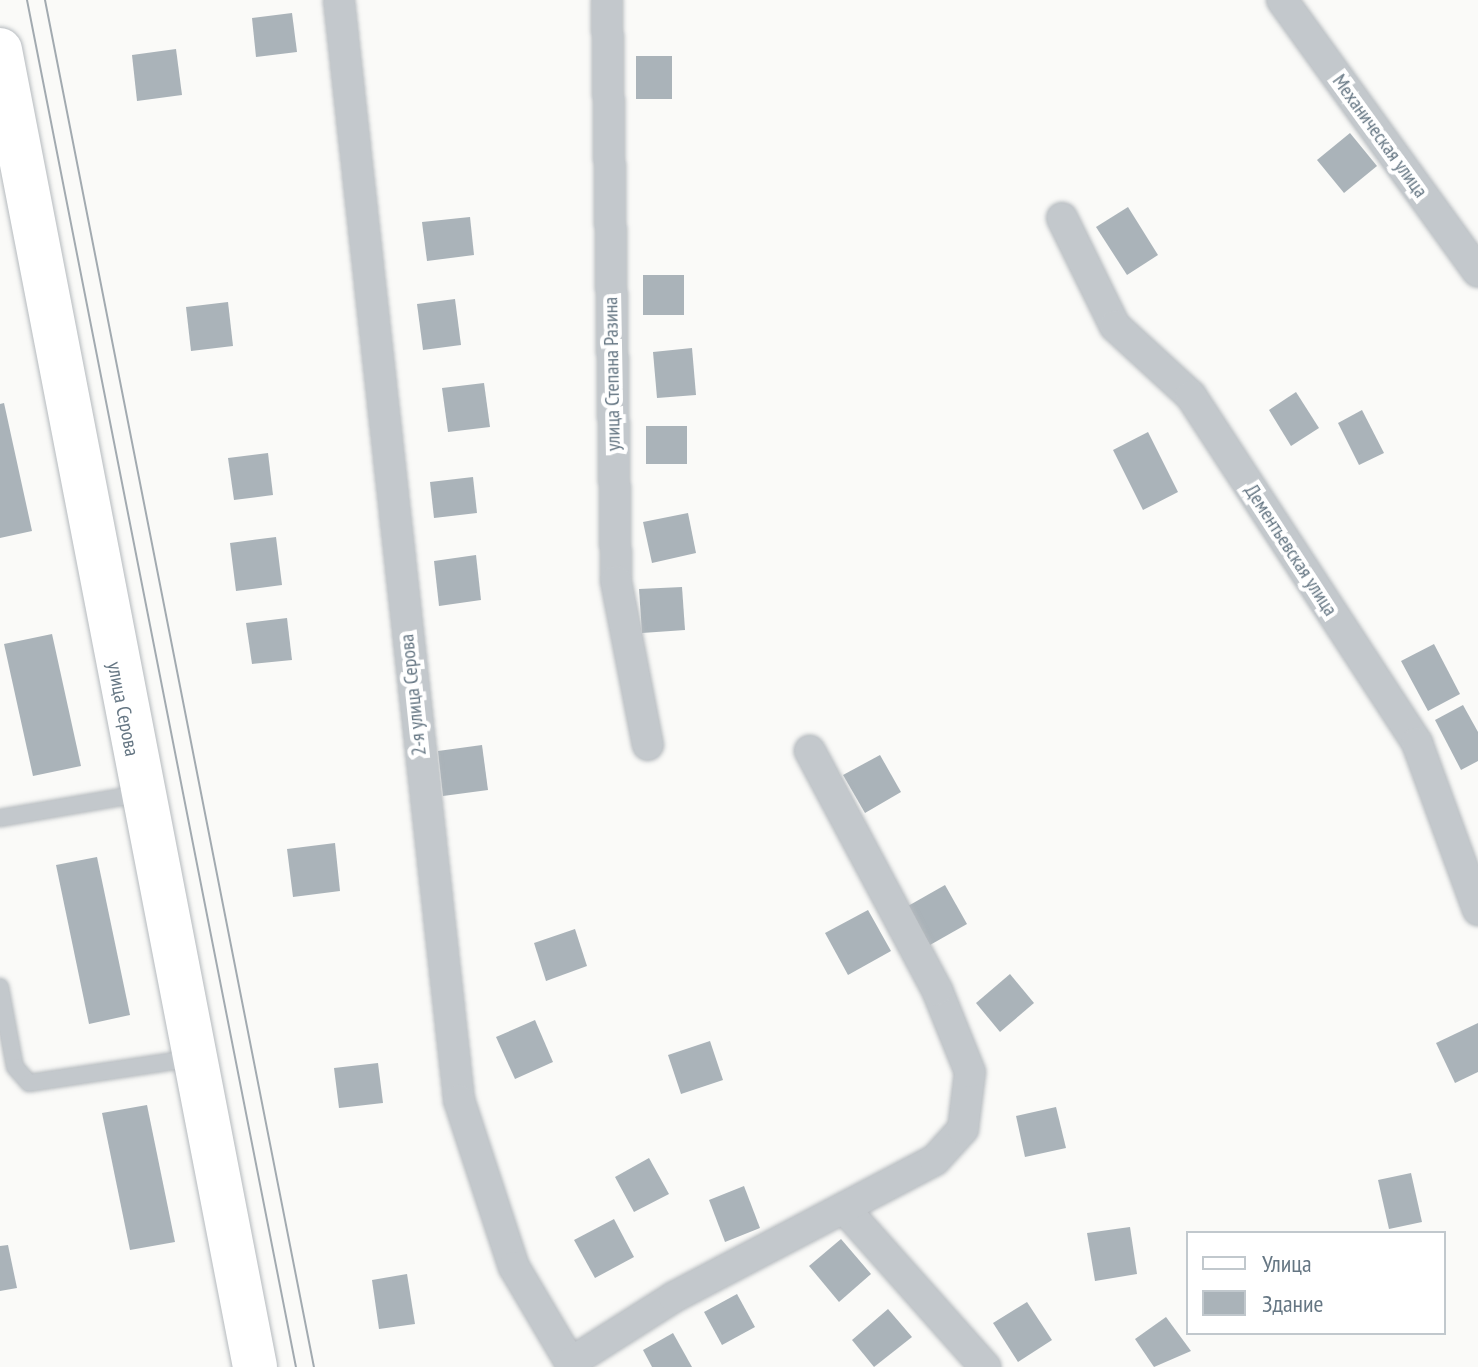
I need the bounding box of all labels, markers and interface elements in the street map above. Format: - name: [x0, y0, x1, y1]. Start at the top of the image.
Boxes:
- street label: Механическая улица: [1327, 70, 1433, 202]
- street label: улица Степана Разина: [599, 297, 625, 451]
- street label: Дементьевская улица: [1240, 480, 1342, 620]
- street label: 2-я улица Серова: [395, 633, 431, 757]
- street label: улица Серова: [102, 660, 144, 758]
- legend: [1186, 1231, 1446, 1335]
- text: Улица: [1262, 1248, 1312, 1279]
- text: Здание: [1262, 1288, 1323, 1319]

